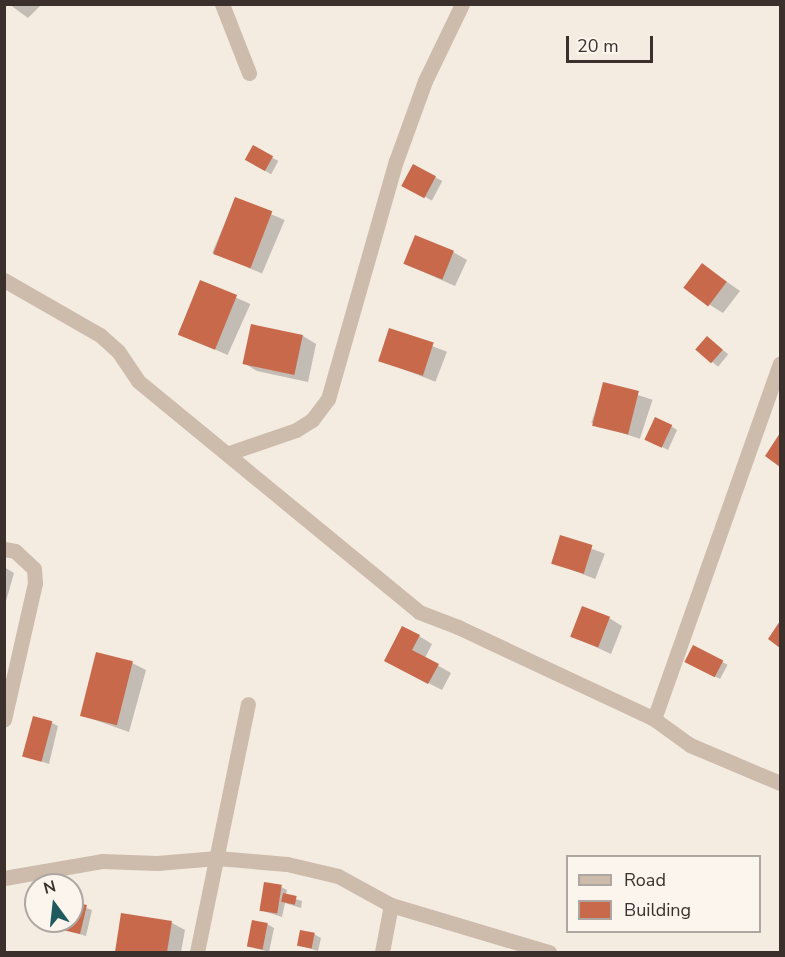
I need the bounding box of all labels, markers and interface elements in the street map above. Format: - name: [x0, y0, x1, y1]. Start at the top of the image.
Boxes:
- scale bar: [569, 24, 656, 62]
- text: 20 m: [577, 34, 619, 58]
- legend: [566, 855, 761, 933]
- text: Road: [624, 868, 666, 892]
- north arrow: [24, 873, 84, 933]
- text: N: [41, 875, 58, 900]
- text: Building: [624, 898, 691, 922]

